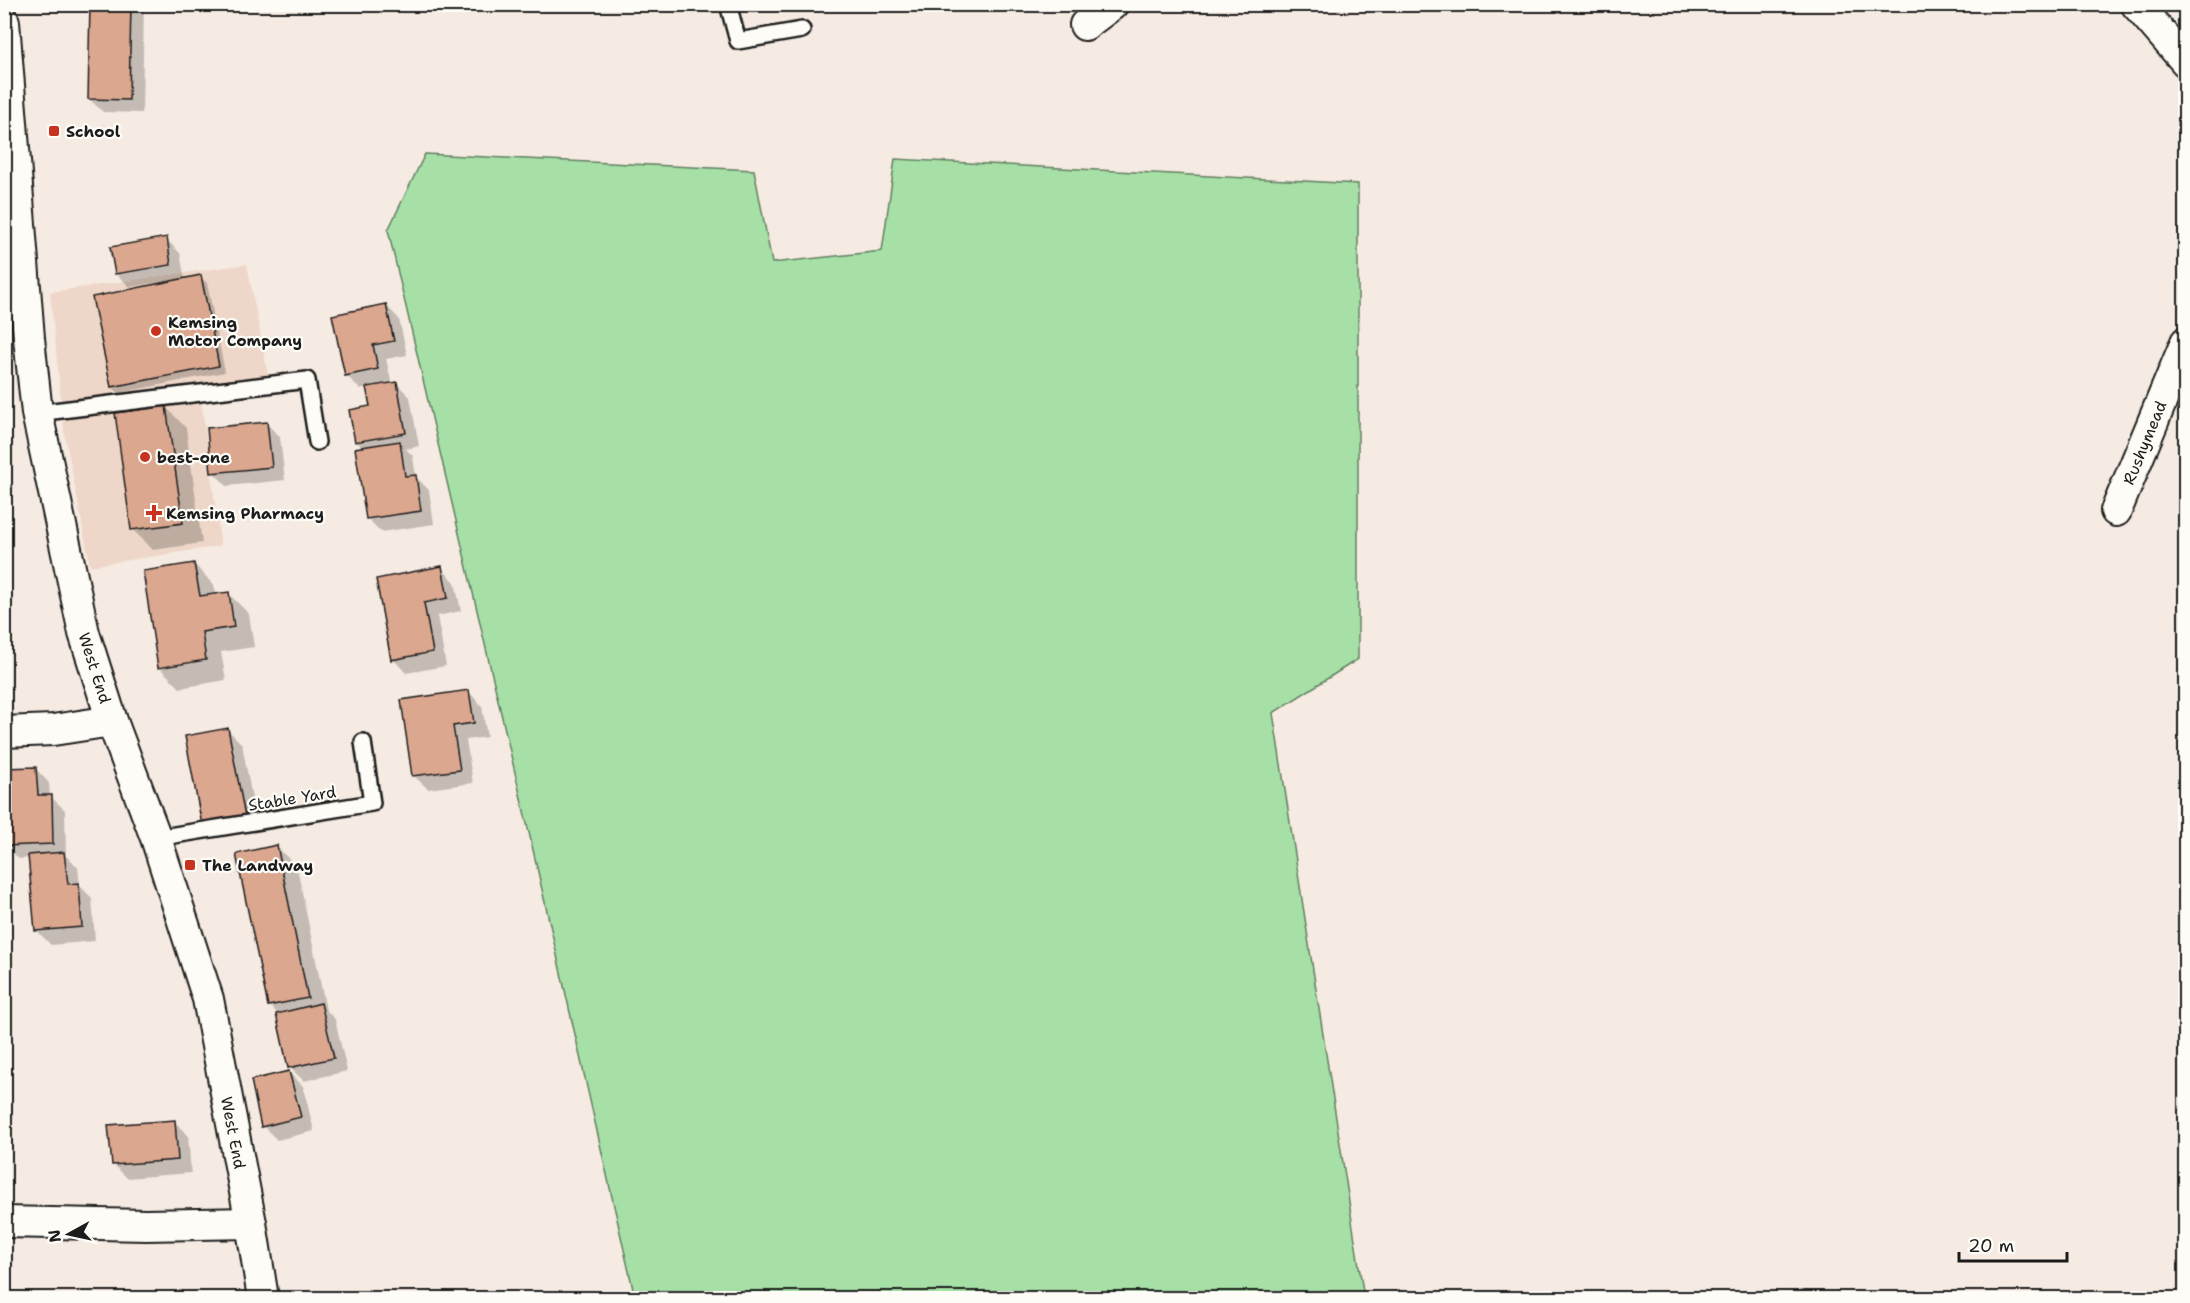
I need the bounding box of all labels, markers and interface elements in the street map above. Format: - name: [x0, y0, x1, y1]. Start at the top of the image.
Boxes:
- place label: School: [66, 121, 121, 142]
- marker: School: [47, 124, 61, 138]
- place label: Kemsing Motor Company: [168, 312, 302, 351]
- marker: Kemsing Motor Company: [149, 324, 163, 338]
- street label: Rushymead: [2118, 398, 2171, 488]
- place label: best-one: [157, 447, 230, 468]
- marker: best-one: [138, 450, 152, 464]
- place label: Kemsing Pharmacy: [166, 503, 324, 524]
- marker: Kemsing Pharmacy: [147, 506, 161, 520]
- street label: West End: [74, 630, 116, 706]
- street label: Stable Yard: [247, 781, 337, 816]
- place label: The Landway: [202, 855, 313, 876]
- marker: The Landway: [183, 858, 197, 872]
- street label: West End: [216, 1095, 250, 1171]
- north arrow: [39, 1204, 99, 1264]
- scale bar: [1959, 1225, 2067, 1263]
- text: N: [43, 1228, 66, 1244]
- text: 20 m: [1968, 1234, 2014, 1258]

